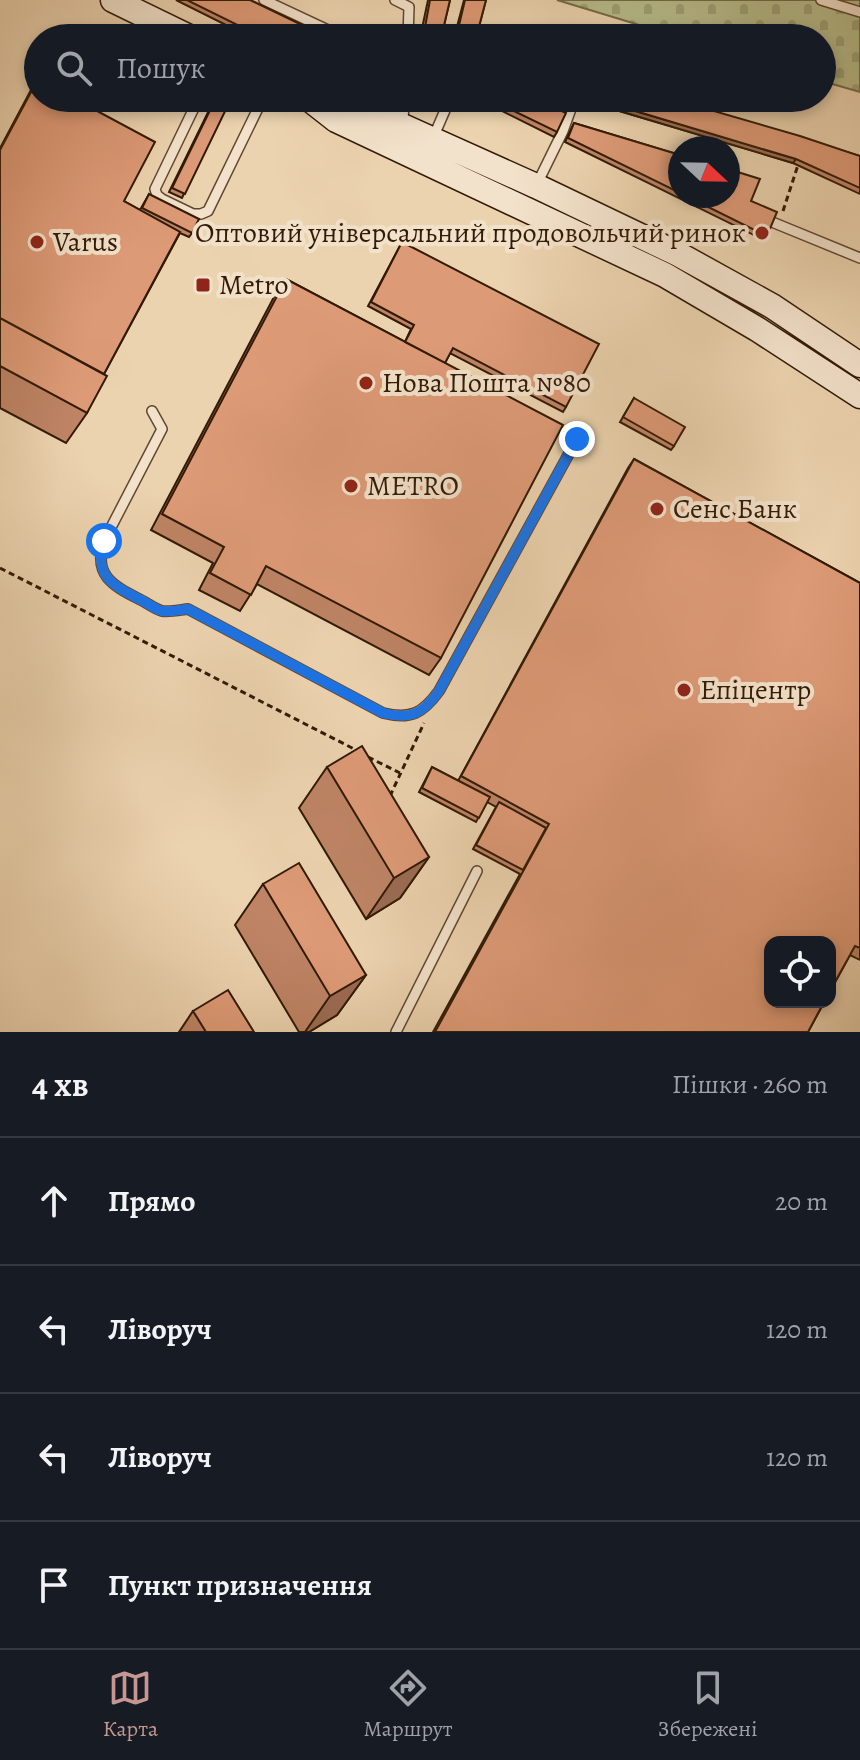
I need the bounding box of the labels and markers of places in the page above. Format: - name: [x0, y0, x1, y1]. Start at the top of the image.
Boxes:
- place label: Оптовий універсальний продовольчий ринок: [195, 214, 746, 252]
- place label: Varus: [52, 223, 118, 261]
- marker: Оптовий універсальний продовольчий ринок: [753, 224, 771, 242]
- marker: Varus: [28, 233, 46, 251]
- place label: Metro: [219, 266, 288, 304]
- marker: Metro: [194, 276, 212, 294]
- place label: Нова Пошта №80: [382, 364, 591, 402]
- marker: Нова Пошта №80: [357, 374, 375, 392]
- place label: METRO: [367, 467, 459, 505]
- marker: METRO: [342, 477, 360, 495]
- place label: Сенс Банк: [673, 490, 797, 528]
- marker: Сенс Банк: [648, 500, 666, 518]
- place label: Епіцентр: [700, 671, 811, 709]
- marker: Епіцентр: [675, 681, 693, 699]

